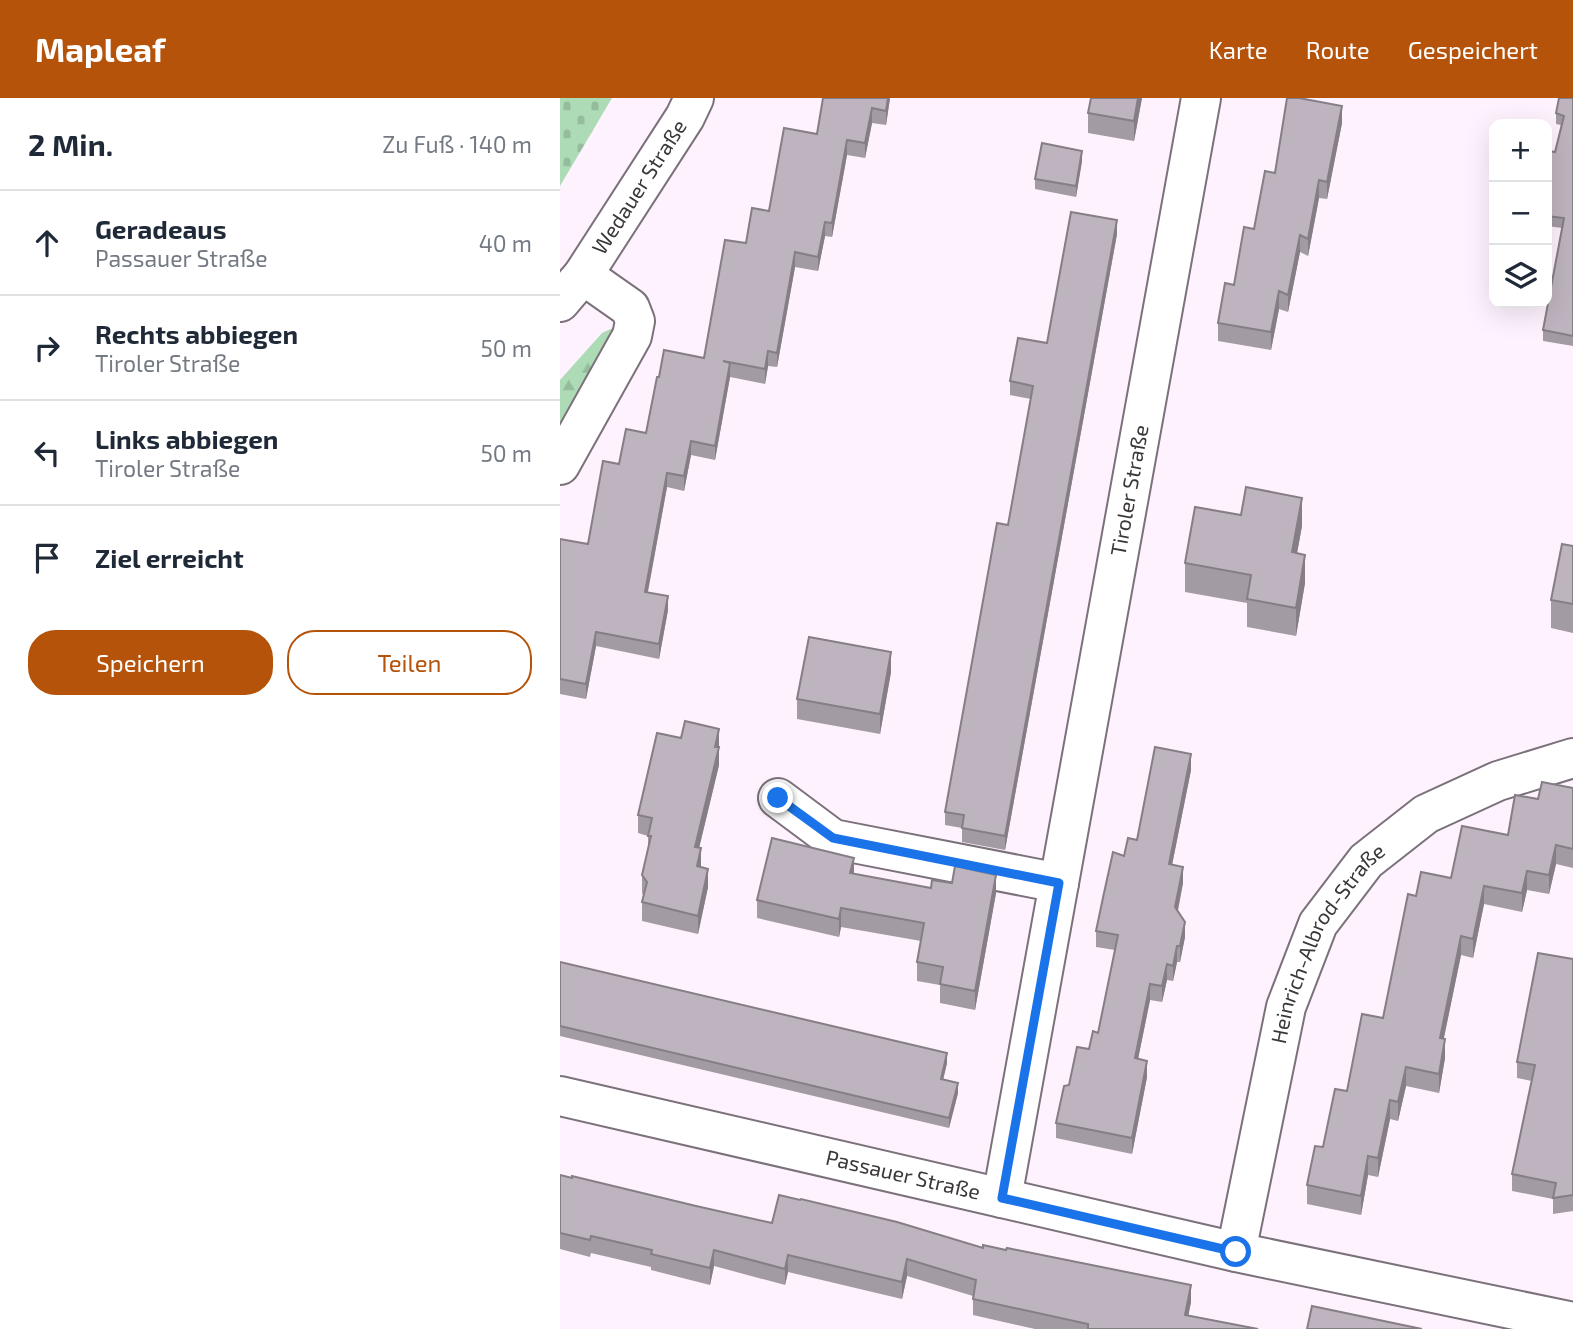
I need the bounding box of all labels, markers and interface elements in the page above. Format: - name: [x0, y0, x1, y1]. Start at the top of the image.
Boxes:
- text: Mapleaf: [35, 29, 165, 69]
- text: Karte: [1209, 35, 1268, 64]
- text: Route: [1306, 35, 1370, 64]
- text: Gespeichert: [1408, 35, 1538, 64]
- street label: Wedauer Straße: [586, 114, 691, 258]
- map controls: [1489, 119, 1552, 308]
- button: +: [1489, 119, 1552, 182]
- text: 2 Min.: [28, 126, 113, 162]
- text: Zu Fuß · 140 m: [382, 130, 532, 158]
- button: −: [1489, 182, 1552, 245]
- text: Geradeaus: [95, 213, 227, 244]
- icon: ahead: [28, 224, 66, 262]
- text: 40 m: [479, 229, 532, 257]
- text: Passauer Straße: [95, 244, 268, 272]
- button: layers: [1489, 245, 1552, 308]
- text: Rechts abbiegen: [95, 318, 298, 349]
- icon: right: [28, 329, 66, 367]
- text: 50 m: [481, 334, 532, 362]
- text: Tiroler Straße: [95, 349, 240, 377]
- text: Links abbiegen: [95, 423, 279, 454]
- street label: Tiroler Straße: [1104, 423, 1153, 558]
- icon: left: [28, 434, 66, 472]
- text: 50 m: [481, 439, 532, 467]
- text: Tiroler Straße: [95, 454, 240, 482]
- icon: arrive: [28, 539, 66, 577]
- text: Ziel erreicht: [95, 542, 244, 573]
- button: Speichern: [28, 630, 273, 695]
- button: Teilen: [287, 630, 532, 695]
- route end: [762, 782, 793, 813]
- street label: Heinrich-Albrod-Straße: [1265, 837, 1389, 1046]
- street label: Passauer Straße: [824, 1144, 983, 1204]
- route start: [1220, 1236, 1251, 1267]

